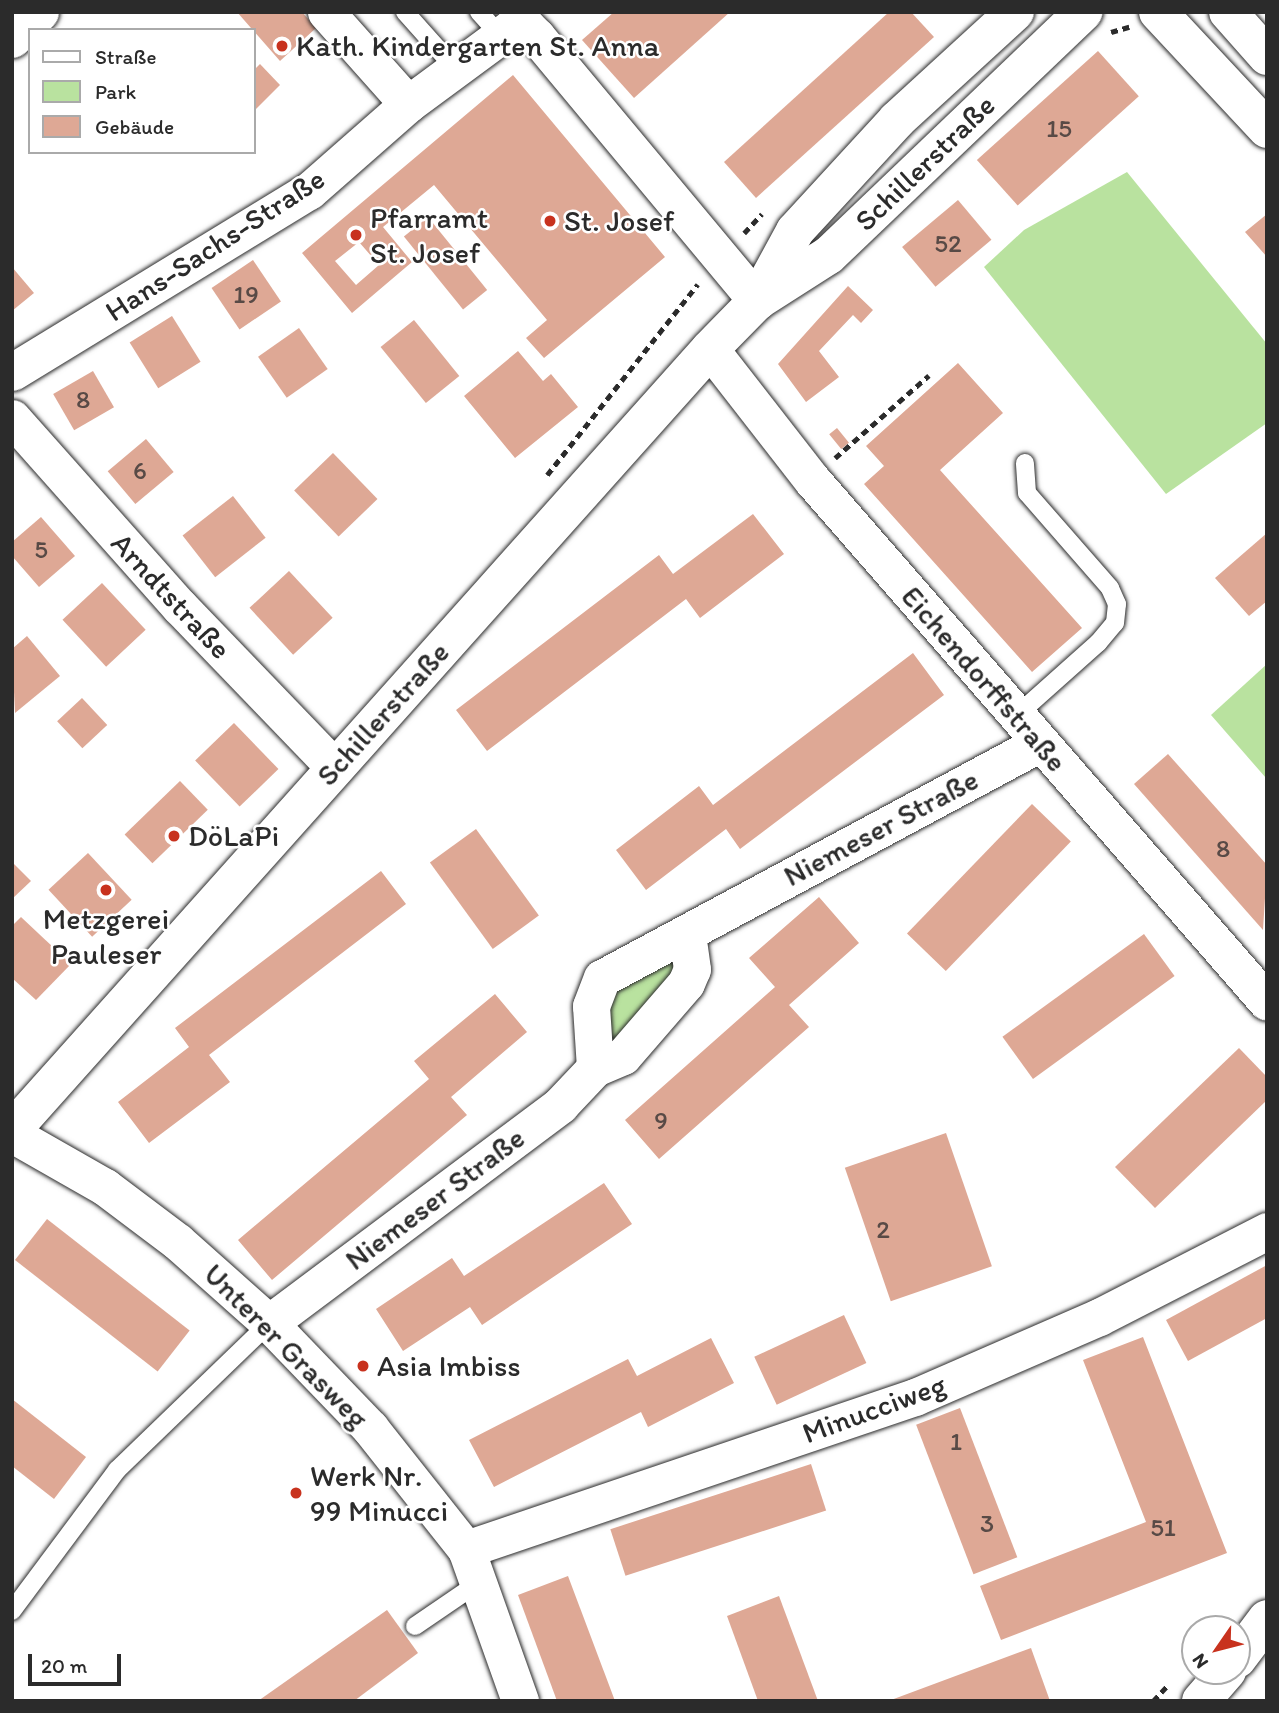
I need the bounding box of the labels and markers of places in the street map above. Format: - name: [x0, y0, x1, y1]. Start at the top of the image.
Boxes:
- place label: Kath. Kindergarten St. Anna: [296, 28, 659, 64]
- marker: Kath. Kindergarten St. Anna: [274, 38, 290, 54]
- place label: Pfarramt St. Josef: [370, 200, 488, 270]
- place label: St. Josef: [564, 203, 675, 239]
- marker: St. Josef: [542, 213, 558, 229]
- marker: Pfarramt St. Josef: [348, 227, 364, 243]
- place label: DöLaPi: [188, 818, 279, 854]
- marker: DöLaPi: [166, 828, 182, 844]
- marker: Metzgerei Pauleser: [98, 882, 114, 898]
- place label: Metzgerei Pauleser: [43, 901, 169, 972]
- place label: Asia Imbiss: [377, 1348, 525, 1384]
- marker: Asia Imbiss: [355, 1358, 371, 1374]
- place label: Werk Nr. 99 Minucci: [310, 1458, 448, 1528]
- marker: Werk Nr. 99 Minucci: [288, 1485, 304, 1501]

